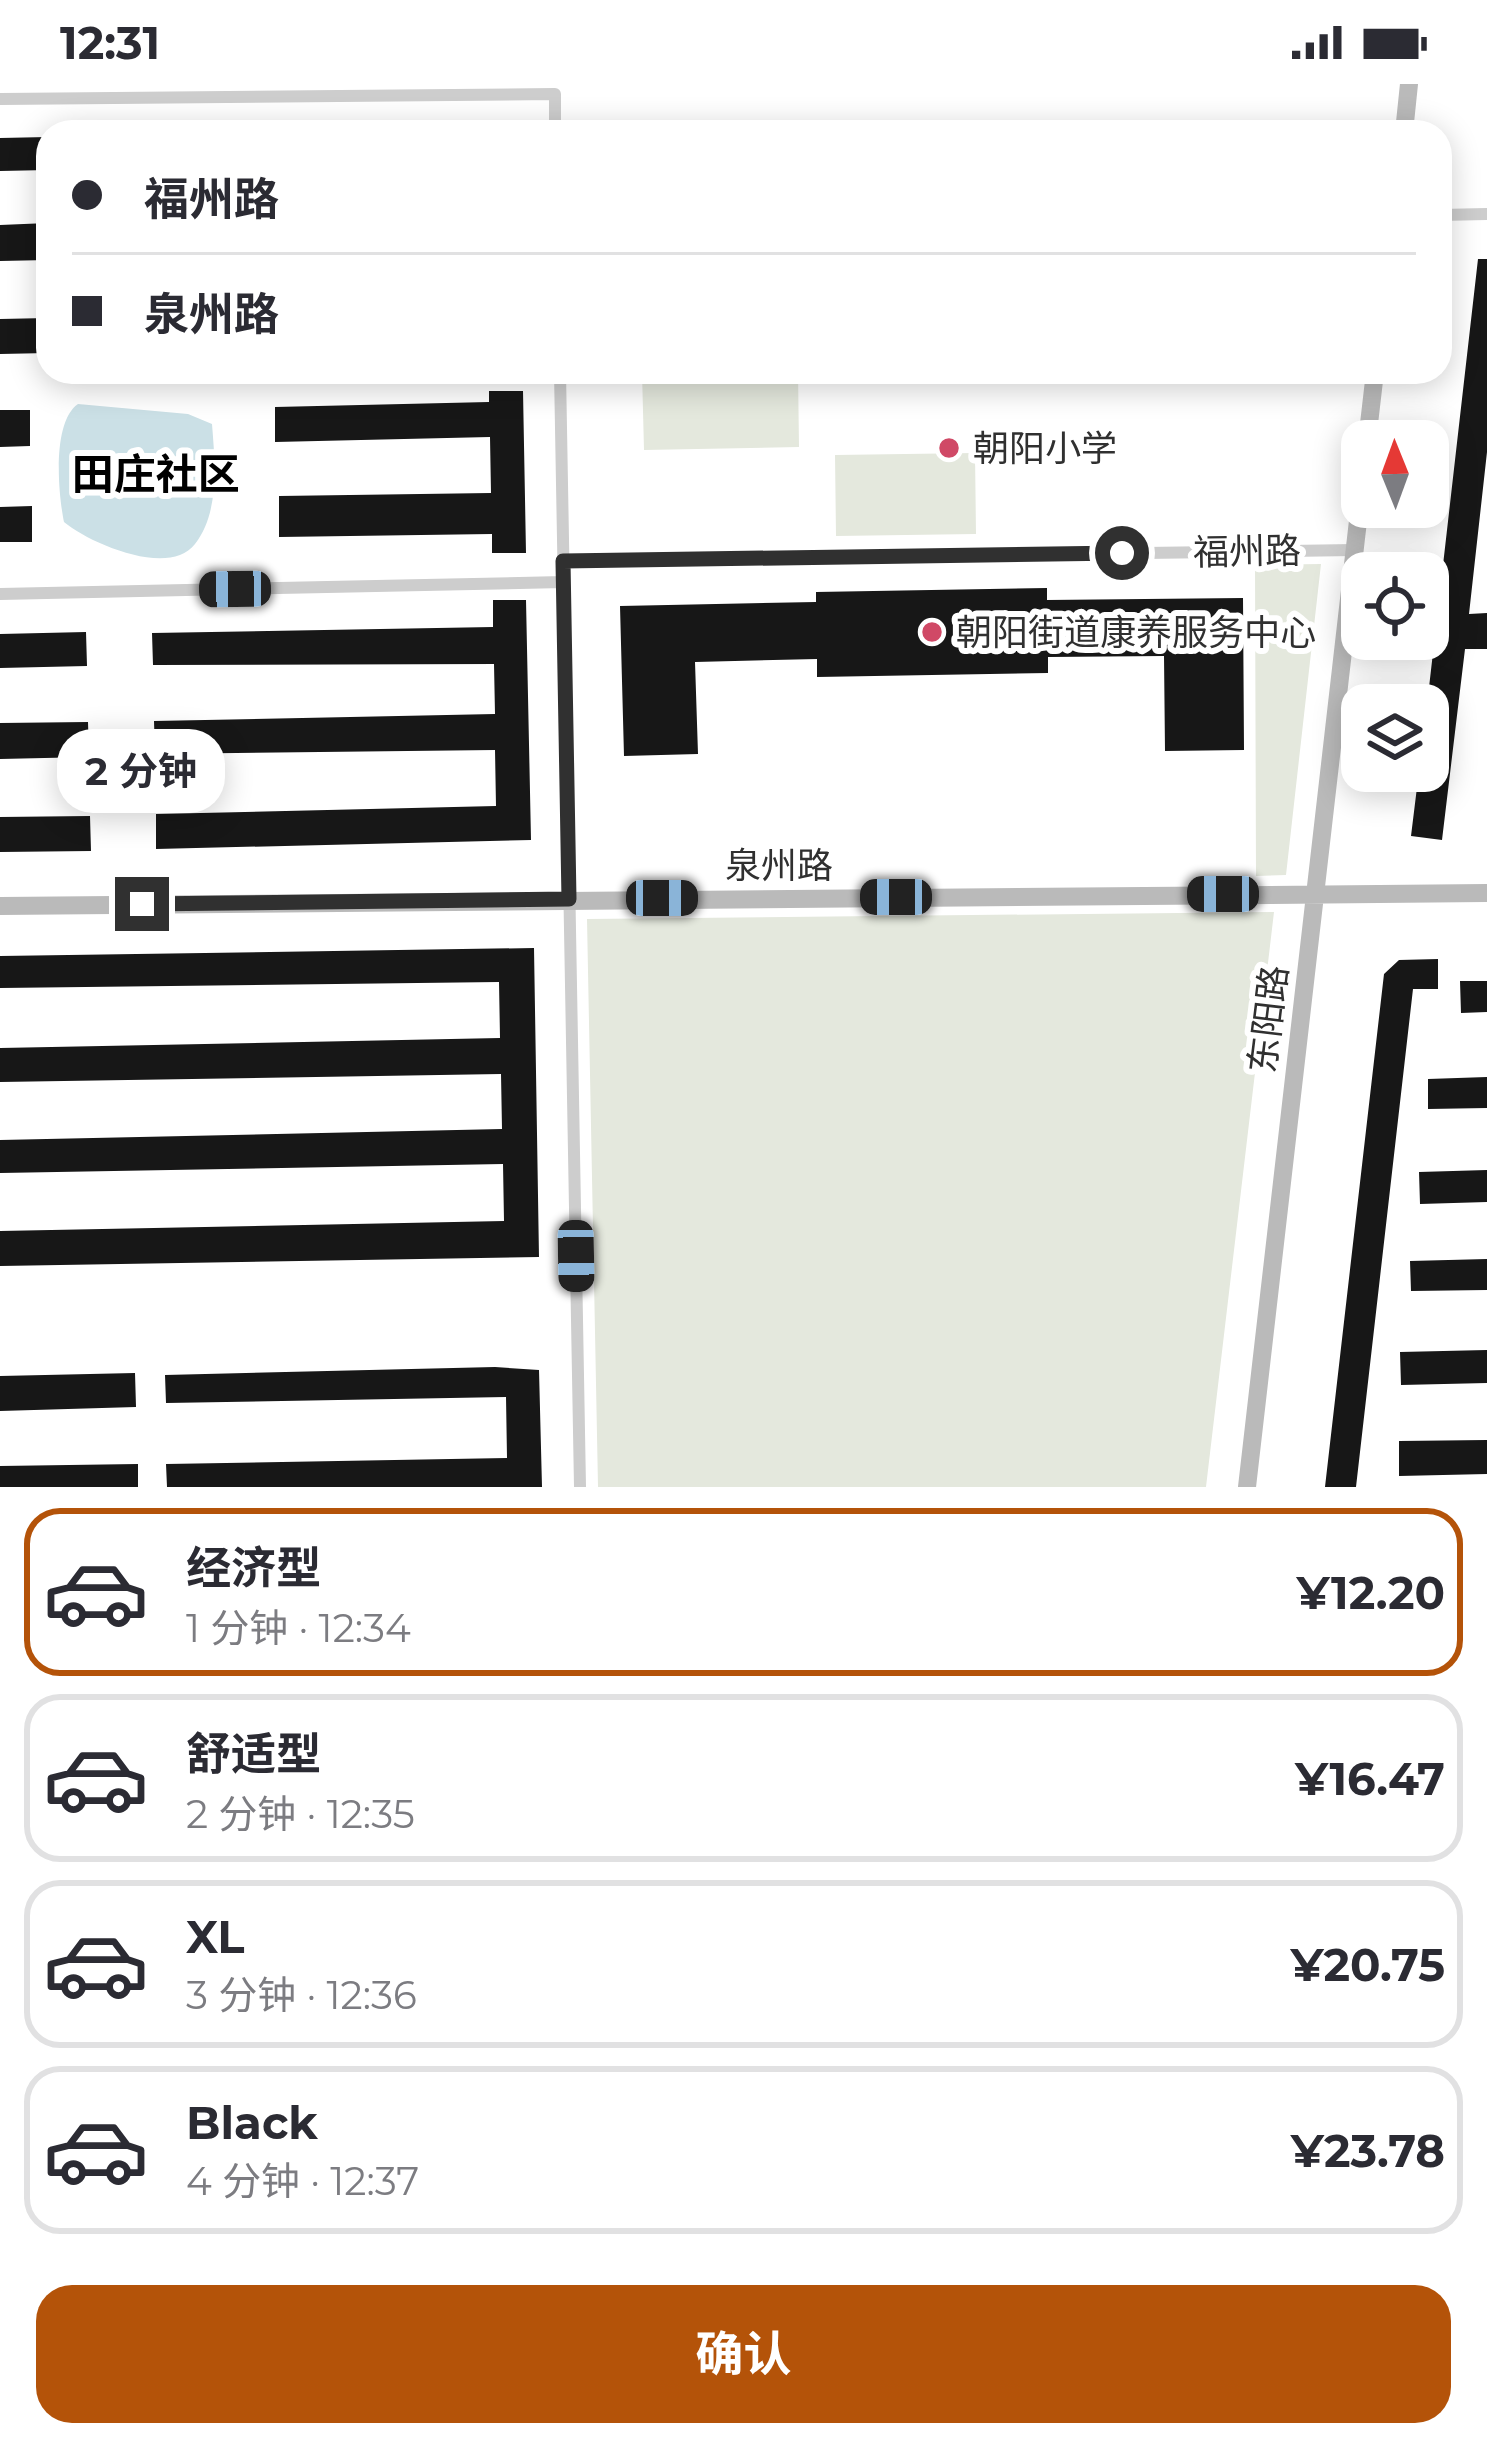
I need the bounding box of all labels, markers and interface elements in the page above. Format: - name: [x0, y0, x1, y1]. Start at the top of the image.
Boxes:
- text: 12:31: [60, 15, 160, 70]
- text: 福州路: [144, 171, 279, 226]
- text: 泉州路: [144, 286, 279, 341]
- north arrow: [1341, 420, 1449, 528]
- map controls: [1341, 420, 1449, 792]
- place label: 朝阳小学: [973, 426, 1117, 470]
- marker: 朝阳小学: [936, 435, 962, 461]
- district label: 田庄社区: [72, 448, 240, 500]
- route start: [1095, 526, 1149, 580]
- street label: 福州路: [1193, 528, 1301, 574]
- button: locate: [1341, 552, 1449, 660]
- car: [199, 570, 271, 608]
- place label: 朝阳街道康养服务中心: [956, 610, 1316, 654]
- marker: 朝阳街道康养服务中心: [919, 619, 945, 645]
- button: layers: [1341, 684, 1449, 792]
- callout: 2 分钟: [58, 730, 226, 814]
- text: 2 分钟: [85, 747, 197, 795]
- street label: 泉州路: [725, 843, 833, 887]
- car: [1187, 876, 1259, 912]
- route end: [115, 877, 169, 931]
- car: [860, 879, 932, 915]
- car: [626, 880, 698, 916]
- street label: 东阳路: [1240, 963, 1296, 1075]
- car: [557, 1220, 595, 1292]
- icon: car: [42, 1538, 150, 1646]
- text: 经济型: [186, 1540, 321, 1595]
- text: ¥12.20: [1297, 1565, 1445, 1620]
- text: 1 分钟 · 12:34: [186, 1604, 411, 1652]
- icon: car: [42, 1724, 150, 1832]
- text: 舒适型: [186, 1726, 321, 1781]
- text: ¥16.47: [1295, 1751, 1445, 1806]
- text: 2 分钟 · 12:35: [186, 1790, 415, 1838]
- text: XL: [186, 1909, 244, 1964]
- icon: car: [42, 1910, 150, 2018]
- text: ¥20.75: [1290, 1937, 1445, 1992]
- text: 3 分钟 · 12:36: [186, 1971, 417, 2019]
- text: Black: [186, 2095, 318, 2150]
- icon: car: [42, 2096, 150, 2204]
- text: ¥23.78: [1291, 2123, 1445, 2178]
- text: 4 分钟 · 12:37: [186, 2157, 419, 2205]
- button: 确认: [36, 2285, 1451, 2423]

